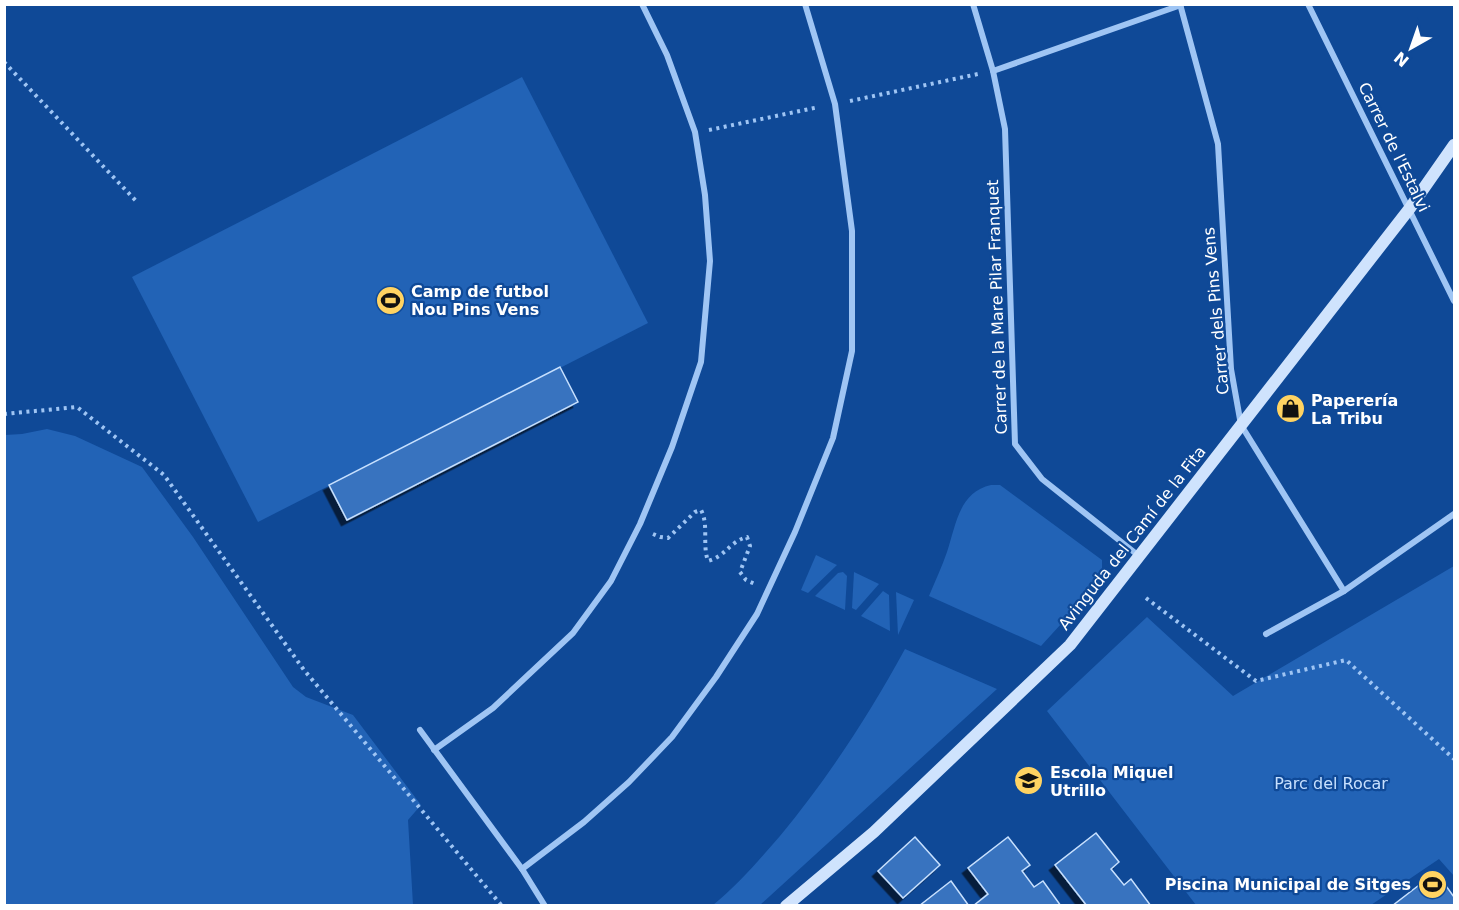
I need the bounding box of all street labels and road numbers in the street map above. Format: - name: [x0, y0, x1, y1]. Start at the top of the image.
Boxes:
- street label: Carrer de l'Estalvi: [1354, 79, 1434, 215]
- street label: Carrer de la Mare Pilar Franquet: [983, 179, 1011, 435]
- street label: Carrer dels Pins Vens: [1199, 226, 1233, 396]
- street label: Avinguda del Camí de la Fita: [1054, 442, 1210, 634]

